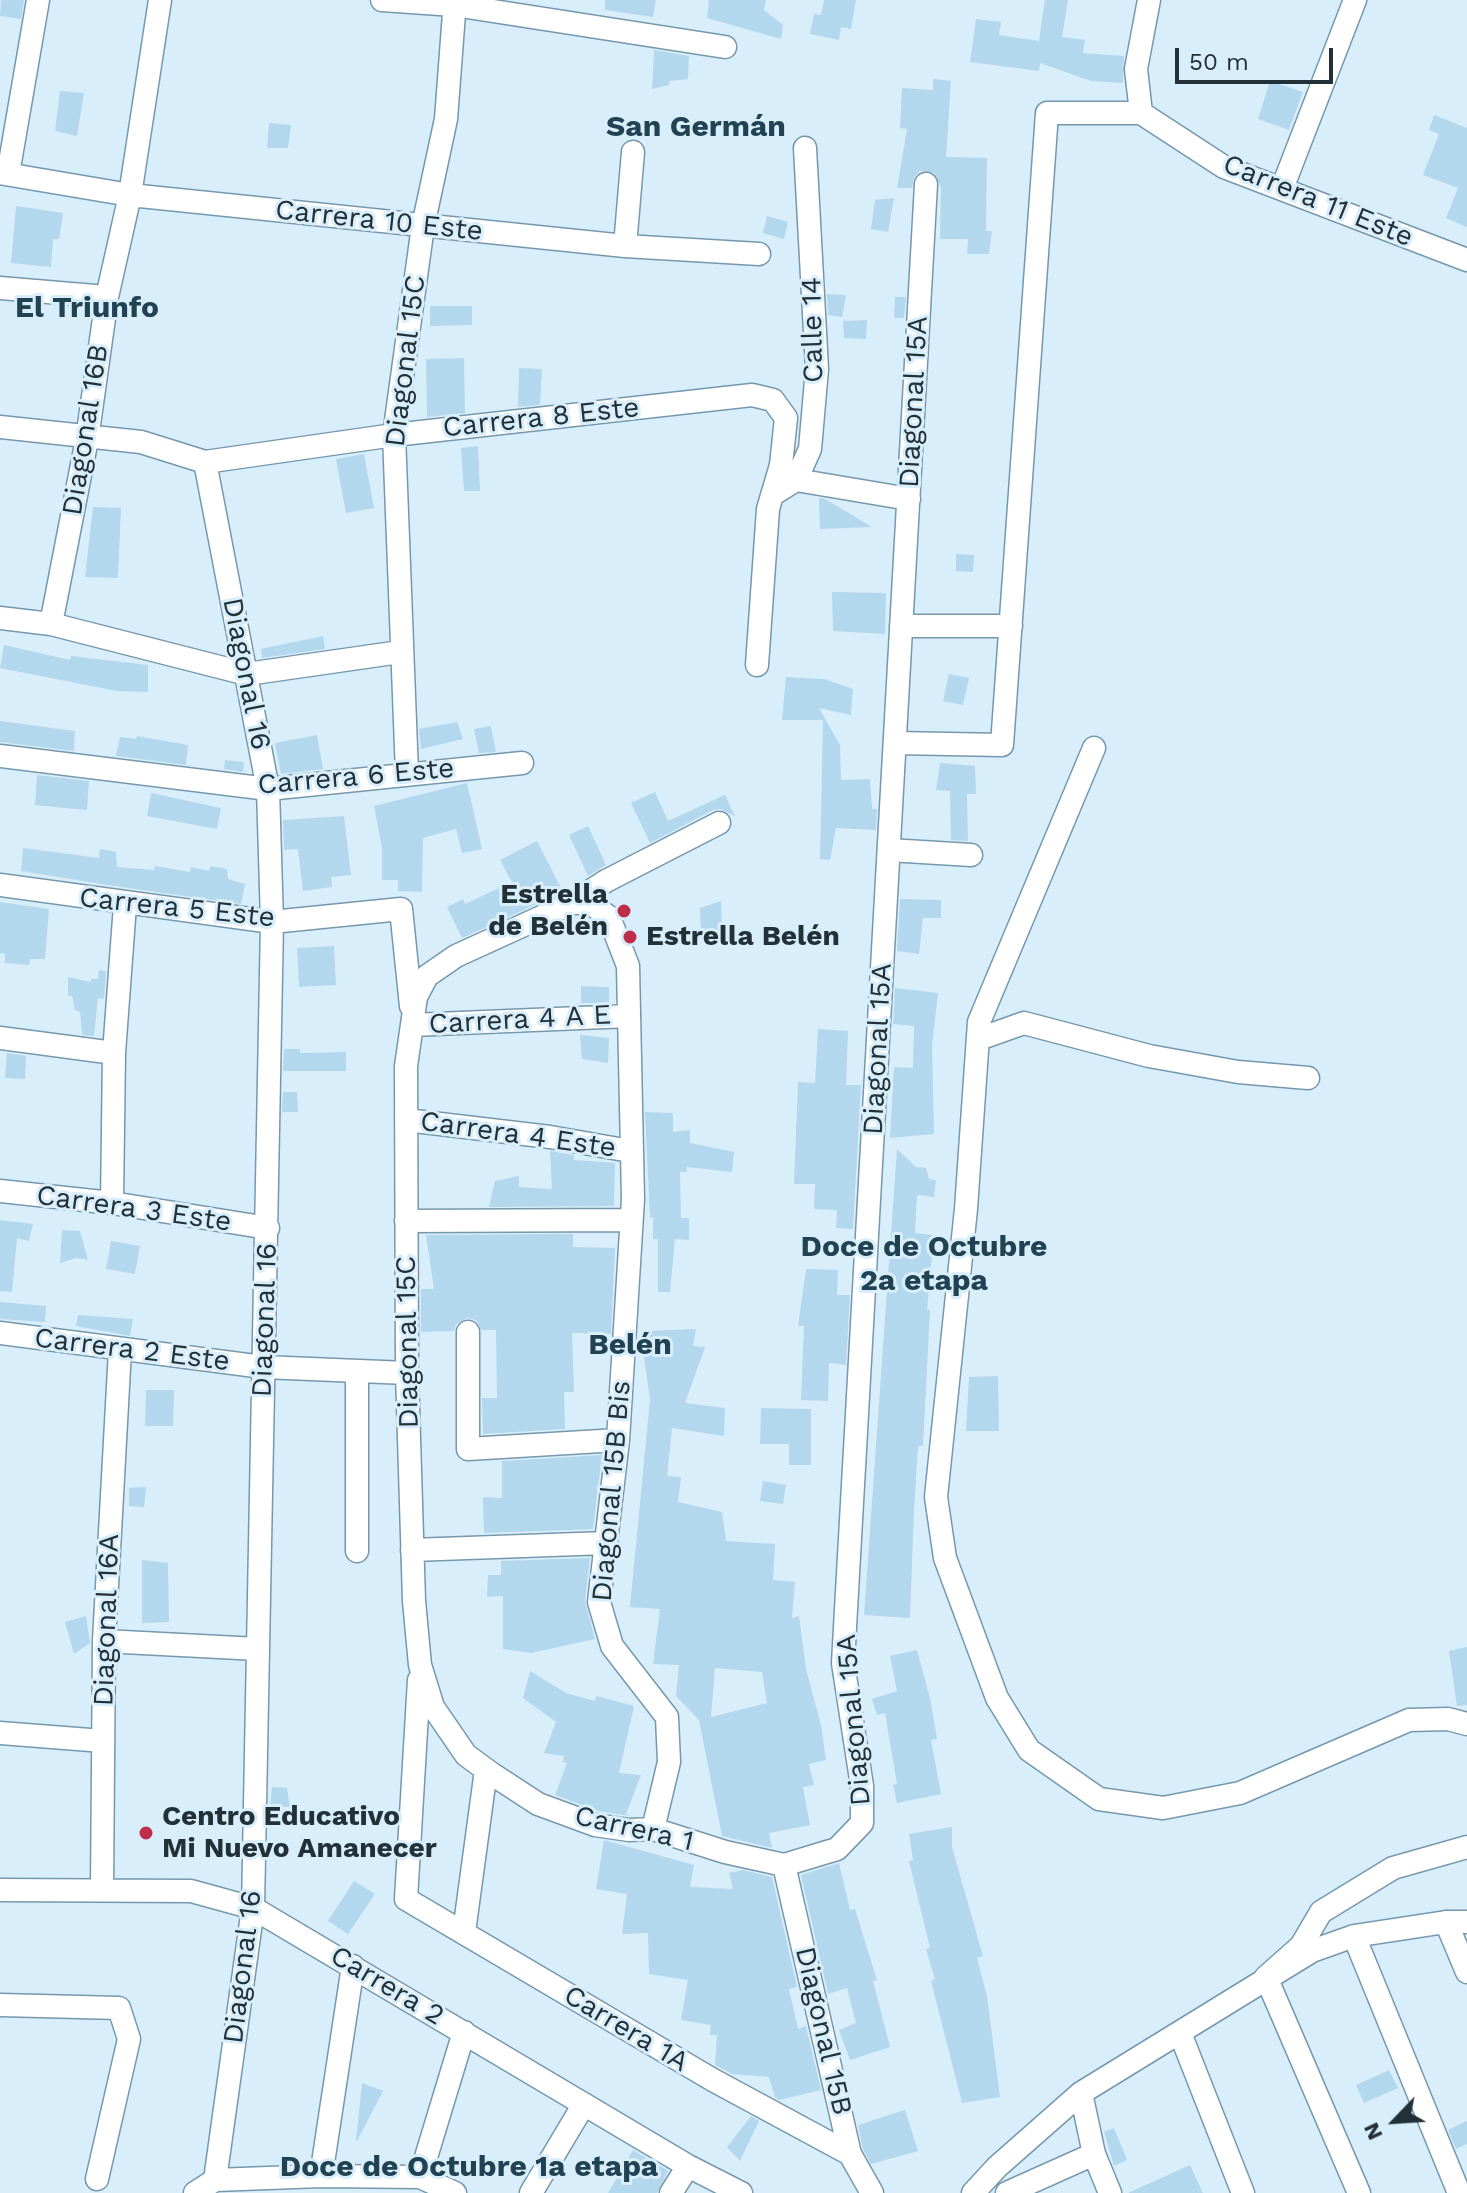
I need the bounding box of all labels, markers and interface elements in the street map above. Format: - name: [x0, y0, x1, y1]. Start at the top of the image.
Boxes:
- scale bar: [1179, 32, 1337, 82]
- text: 50 m: [1189, 48, 1249, 76]
- district label: San Germán: [606, 109, 786, 145]
- street label: Carrera 11 Este: [1218, 148, 1418, 254]
- street label: Carrera 10 Este: [274, 193, 484, 249]
- street label: Diagonal 15C: [379, 273, 433, 449]
- street label: Calle 14: [795, 277, 831, 383]
- district label: El Triunfo: [15, 290, 159, 326]
- street label: Diagonal 15A: [893, 315, 935, 489]
- street label: Diagonal 16B: [56, 342, 116, 518]
- street label: Carrera 8 Este: [441, 391, 641, 445]
- street label: Diagonal 16: [215, 595, 277, 753]
- street label: Carrera 6 Este: [256, 752, 456, 802]
- place label: Estrella de Belén: [488, 878, 608, 944]
- street label: Carrera 5 Este: [78, 881, 276, 935]
- marker: Estrella de Belén: [615, 902, 633, 920]
- place label: Estrella Belén: [646, 920, 840, 954]
- marker: Estrella Belén: [621, 928, 639, 946]
- street label: Diagonal 15A: [857, 962, 899, 1136]
- street label: Carrera 4 A E: [428, 998, 612, 1042]
- street label: Carrera 4 Este: [418, 1105, 618, 1165]
- street label: Carrera 3 Este: [34, 1179, 234, 1239]
- district label: Doce de Octubre 2a etapa: [801, 1229, 1047, 1300]
- street label: Diagonal 16: [246, 1242, 284, 1398]
- street label: Diagonal 15C: [390, 1255, 426, 1429]
- street label: Carrera 2 Este: [32, 1321, 232, 1379]
- district label: Belén: [588, 1327, 672, 1363]
- street label: Diagonal 15B Bis: [586, 1379, 638, 1603]
- street label: Diagonal 16A: [87, 1533, 127, 1707]
- street label: Diagonal 15A: [830, 1633, 878, 1807]
- street label: Carrera 1: [571, 1799, 697, 1859]
- place label: Centro Educativo Mi Nuevo Amanecer: [162, 1800, 437, 1866]
- marker: Centro Educativo Mi Nuevo Amanecer: [137, 1824, 155, 1842]
- street label: Diagonal 16: [217, 1888, 269, 2046]
- street label: Carrera 2: [324, 1939, 450, 2033]
- street label: Diagonal 15B: [787, 1944, 859, 2118]
- street label: Carrera 1A: [558, 1979, 694, 2079]
- north arrow: [1355, 2081, 1435, 2161]
- text: N: [1358, 2119, 1388, 2144]
- district label: Doce de Octubre 1a etapa: [280, 2149, 658, 2185]

